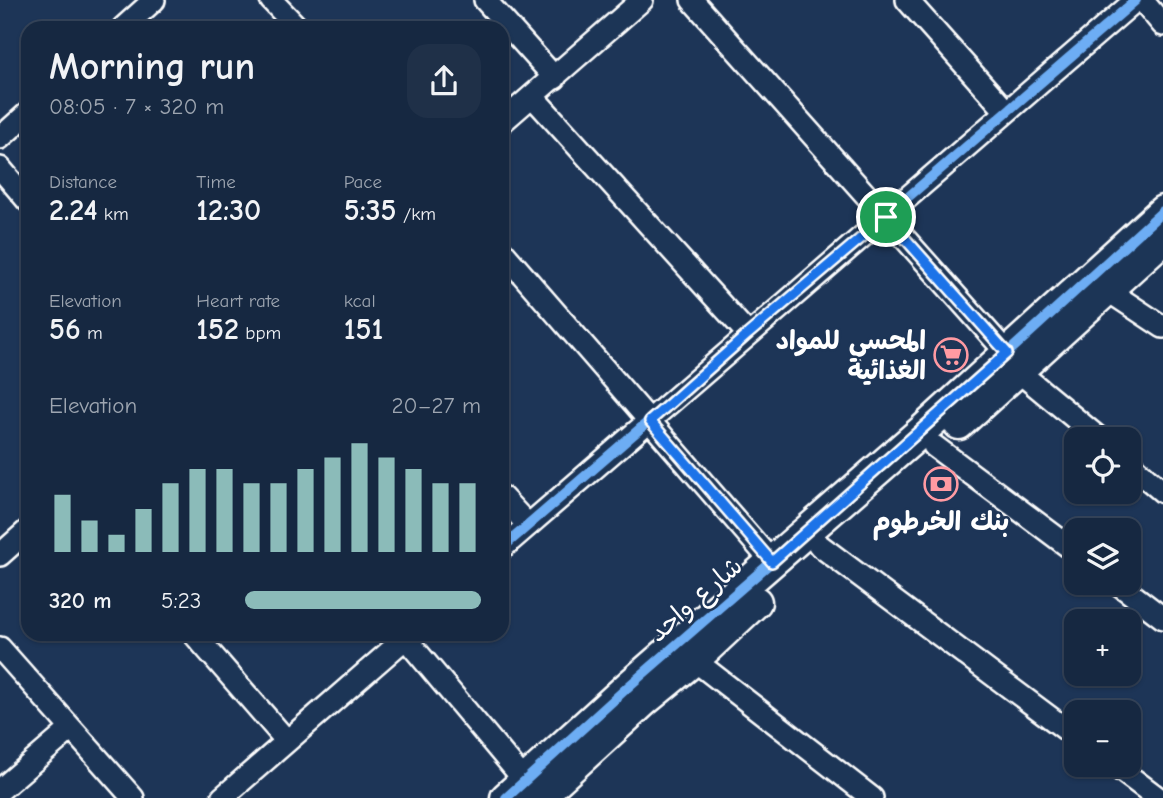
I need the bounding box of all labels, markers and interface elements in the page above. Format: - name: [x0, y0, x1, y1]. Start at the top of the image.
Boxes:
- button: share: [407, 44, 481, 118]
- text: Morning run: [49, 45, 255, 89]
- text: 08:05 · 7 × 320 m: [49, 93, 224, 120]
- text: Distance: [49, 171, 117, 193]
- text: Time: [196, 171, 236, 193]
- text: Pace: [344, 171, 382, 193]
- pin: [856, 187, 916, 247]
- text: 2.24: [49, 193, 97, 228]
- text: 12:30: [196, 193, 261, 228]
- text: 5:35: [344, 193, 397, 228]
- icon: arrive: [867, 198, 905, 236]
- text: km: [97, 203, 129, 225]
- text: /km: [397, 203, 436, 225]
- text: Elevation: [49, 290, 122, 312]
- text: Heart rate: [196, 290, 280, 312]
- text: kcal: [344, 290, 376, 312]
- text: 56: [49, 312, 81, 347]
- text: 152: [196, 312, 239, 347]
- text: 151: [344, 312, 383, 347]
- text: m: [81, 322, 103, 344]
- text: bpm: [239, 322, 281, 344]
- place label: المحسي للمواد الغذائية: [776, 326, 926, 386]
- supermarket icon: المحسي للمواد الغذائية: [932, 336, 970, 374]
- text: Elevation: [49, 392, 137, 419]
- text: 20–27 m: [392, 392, 481, 419]
- map controls: [1064, 427, 1141, 777]
- button: locate: [1064, 427, 1141, 504]
- bank icon: بنك الخرطوم: [922, 465, 960, 503]
- place label: بنك الخرطوم: [873, 507, 1009, 541]
- button: layers: [1064, 518, 1141, 595]
- street label: شارع واحد: [643, 551, 750, 650]
- text: 320 m: [49, 587, 111, 614]
- text: 5:23: [161, 587, 201, 614]
- button: +: [1064, 609, 1141, 686]
- button: −: [1064, 700, 1141, 777]

